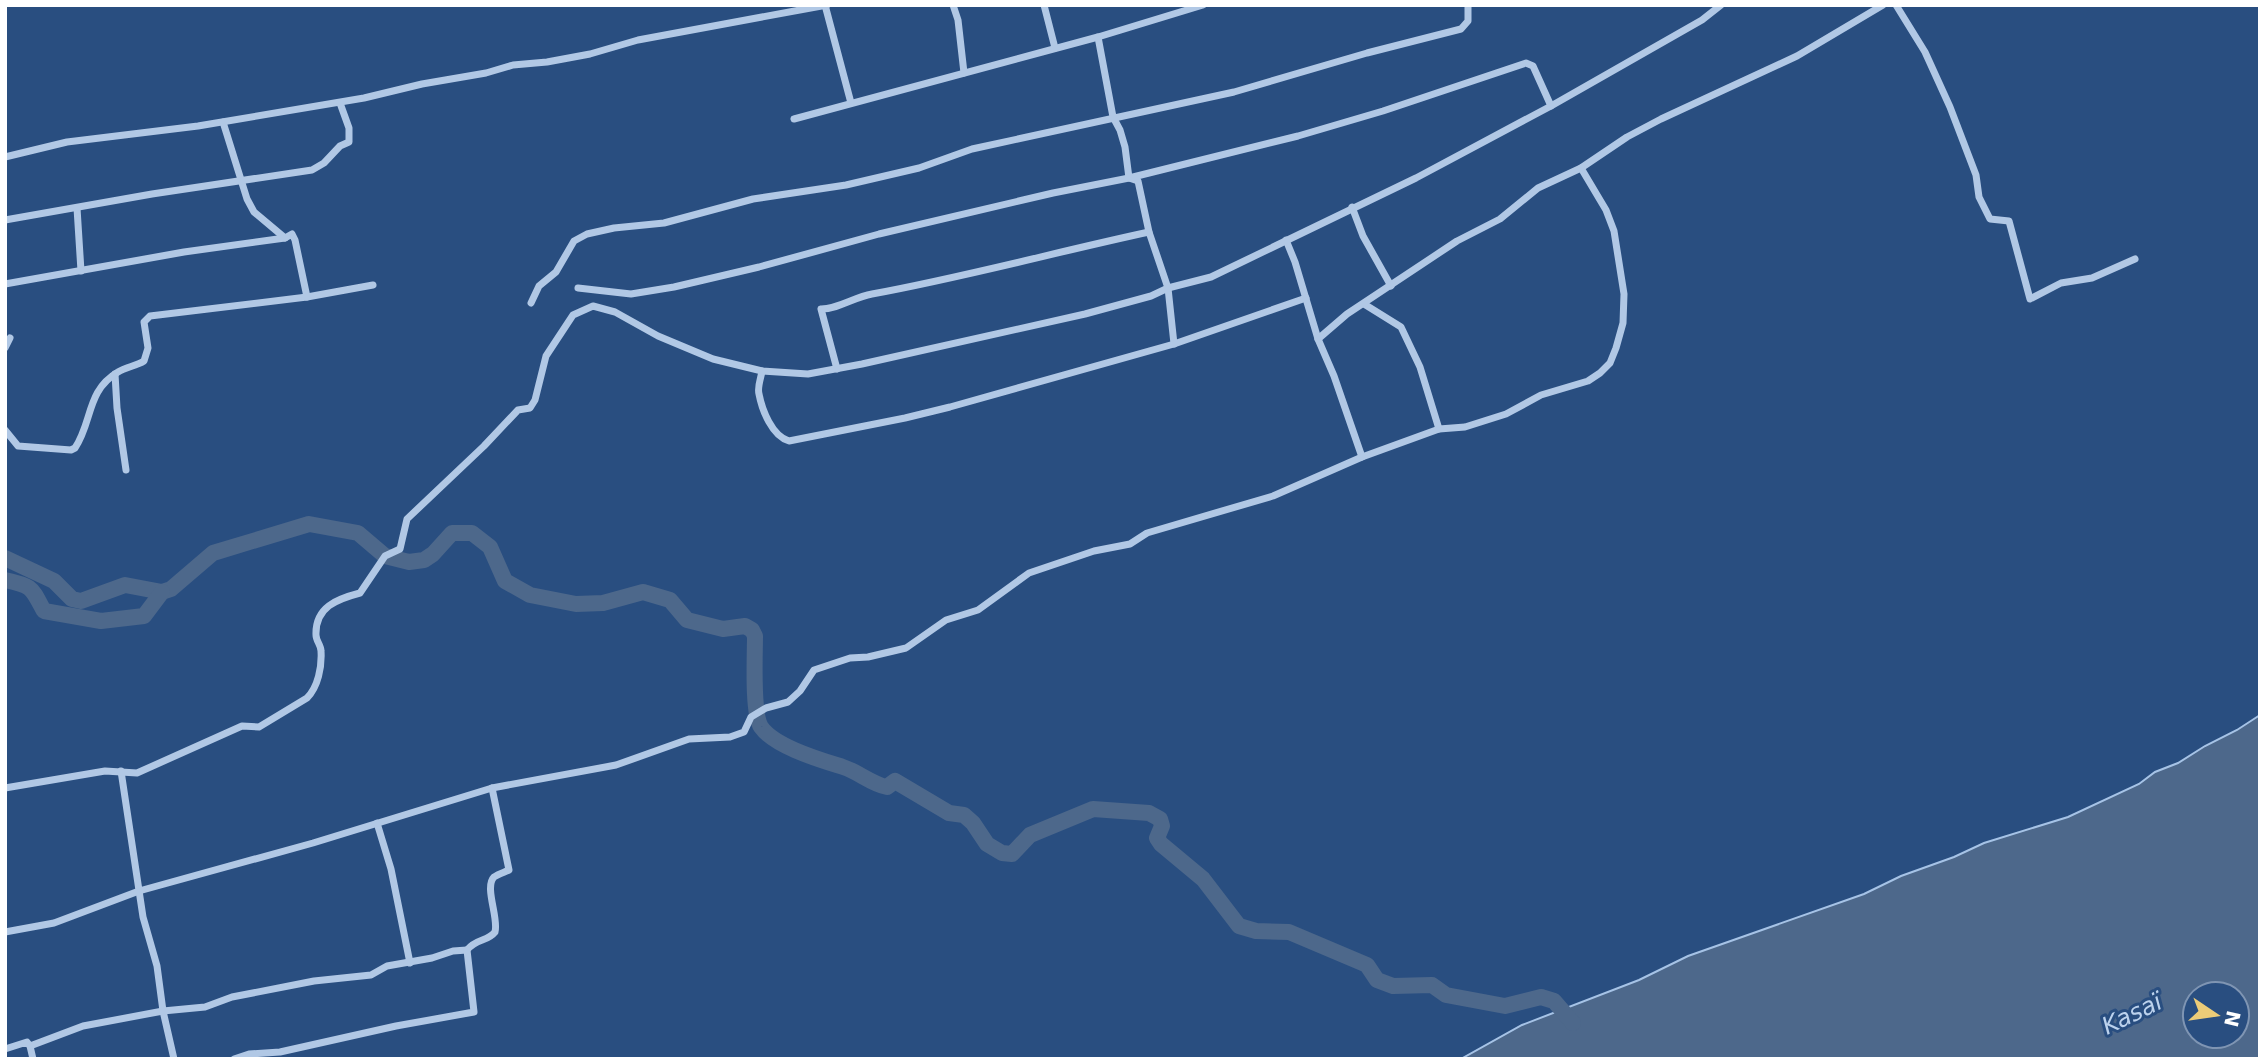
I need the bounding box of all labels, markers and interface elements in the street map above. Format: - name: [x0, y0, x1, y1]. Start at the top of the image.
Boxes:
- north arrow: [2181, 980, 2251, 1050]
- water label: Kasaï: [2097, 986, 2169, 1040]
- text: N: [2220, 1009, 2245, 1029]

